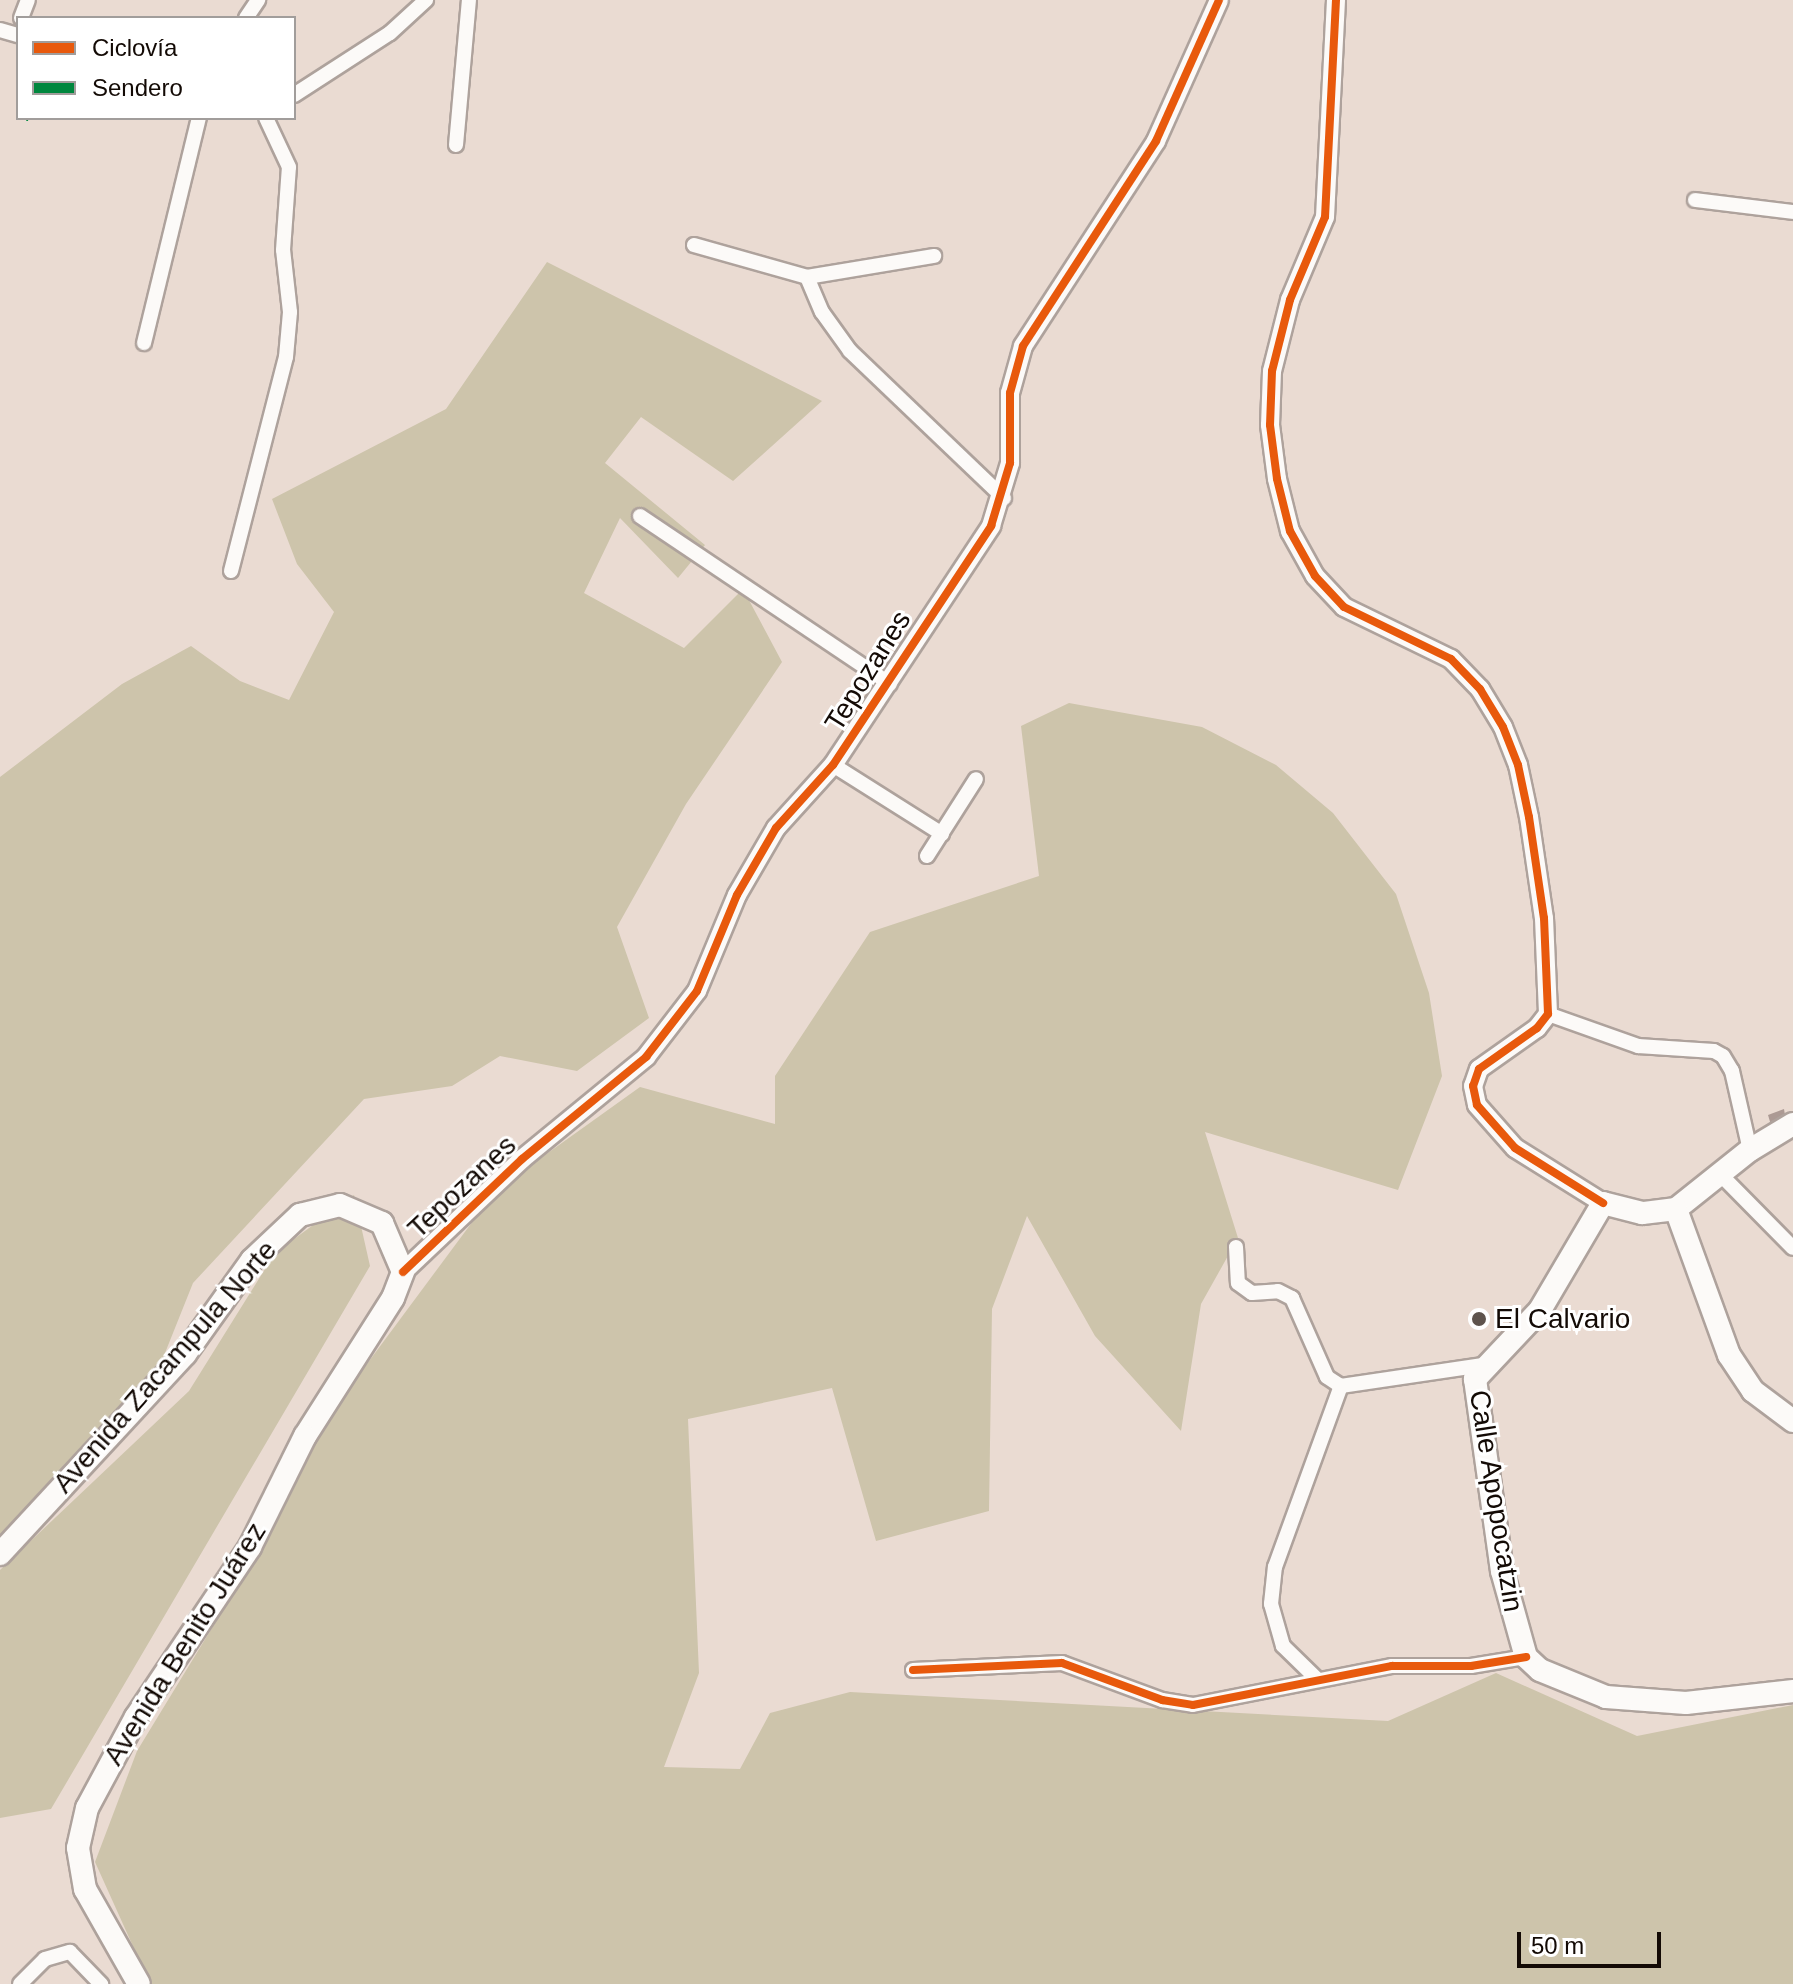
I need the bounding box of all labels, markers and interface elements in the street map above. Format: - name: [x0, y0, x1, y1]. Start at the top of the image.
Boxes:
- legend: [16, 16, 296, 120]
- text: Ciclovía: [92, 34, 177, 61]
- text: Sendero: [92, 74, 183, 101]
- street label: Tepozanes: [818, 605, 918, 737]
- street label: Tepozanes: [401, 1129, 523, 1245]
- street label: Avenida Zacampula Norte: [46, 1234, 284, 1500]
- place label: El Calvario: [1495, 1302, 1630, 1336]
- marker: El Calvario: [1470, 1310, 1488, 1328]
- street label: Calle Apopocatzin: [1462, 1387, 1530, 1615]
- street label: Avenida Benito Juárez: [97, 1517, 273, 1771]
- scale bar: [1521, 1916, 1665, 1966]
- text: 50 m: [1531, 1932, 1584, 1959]

